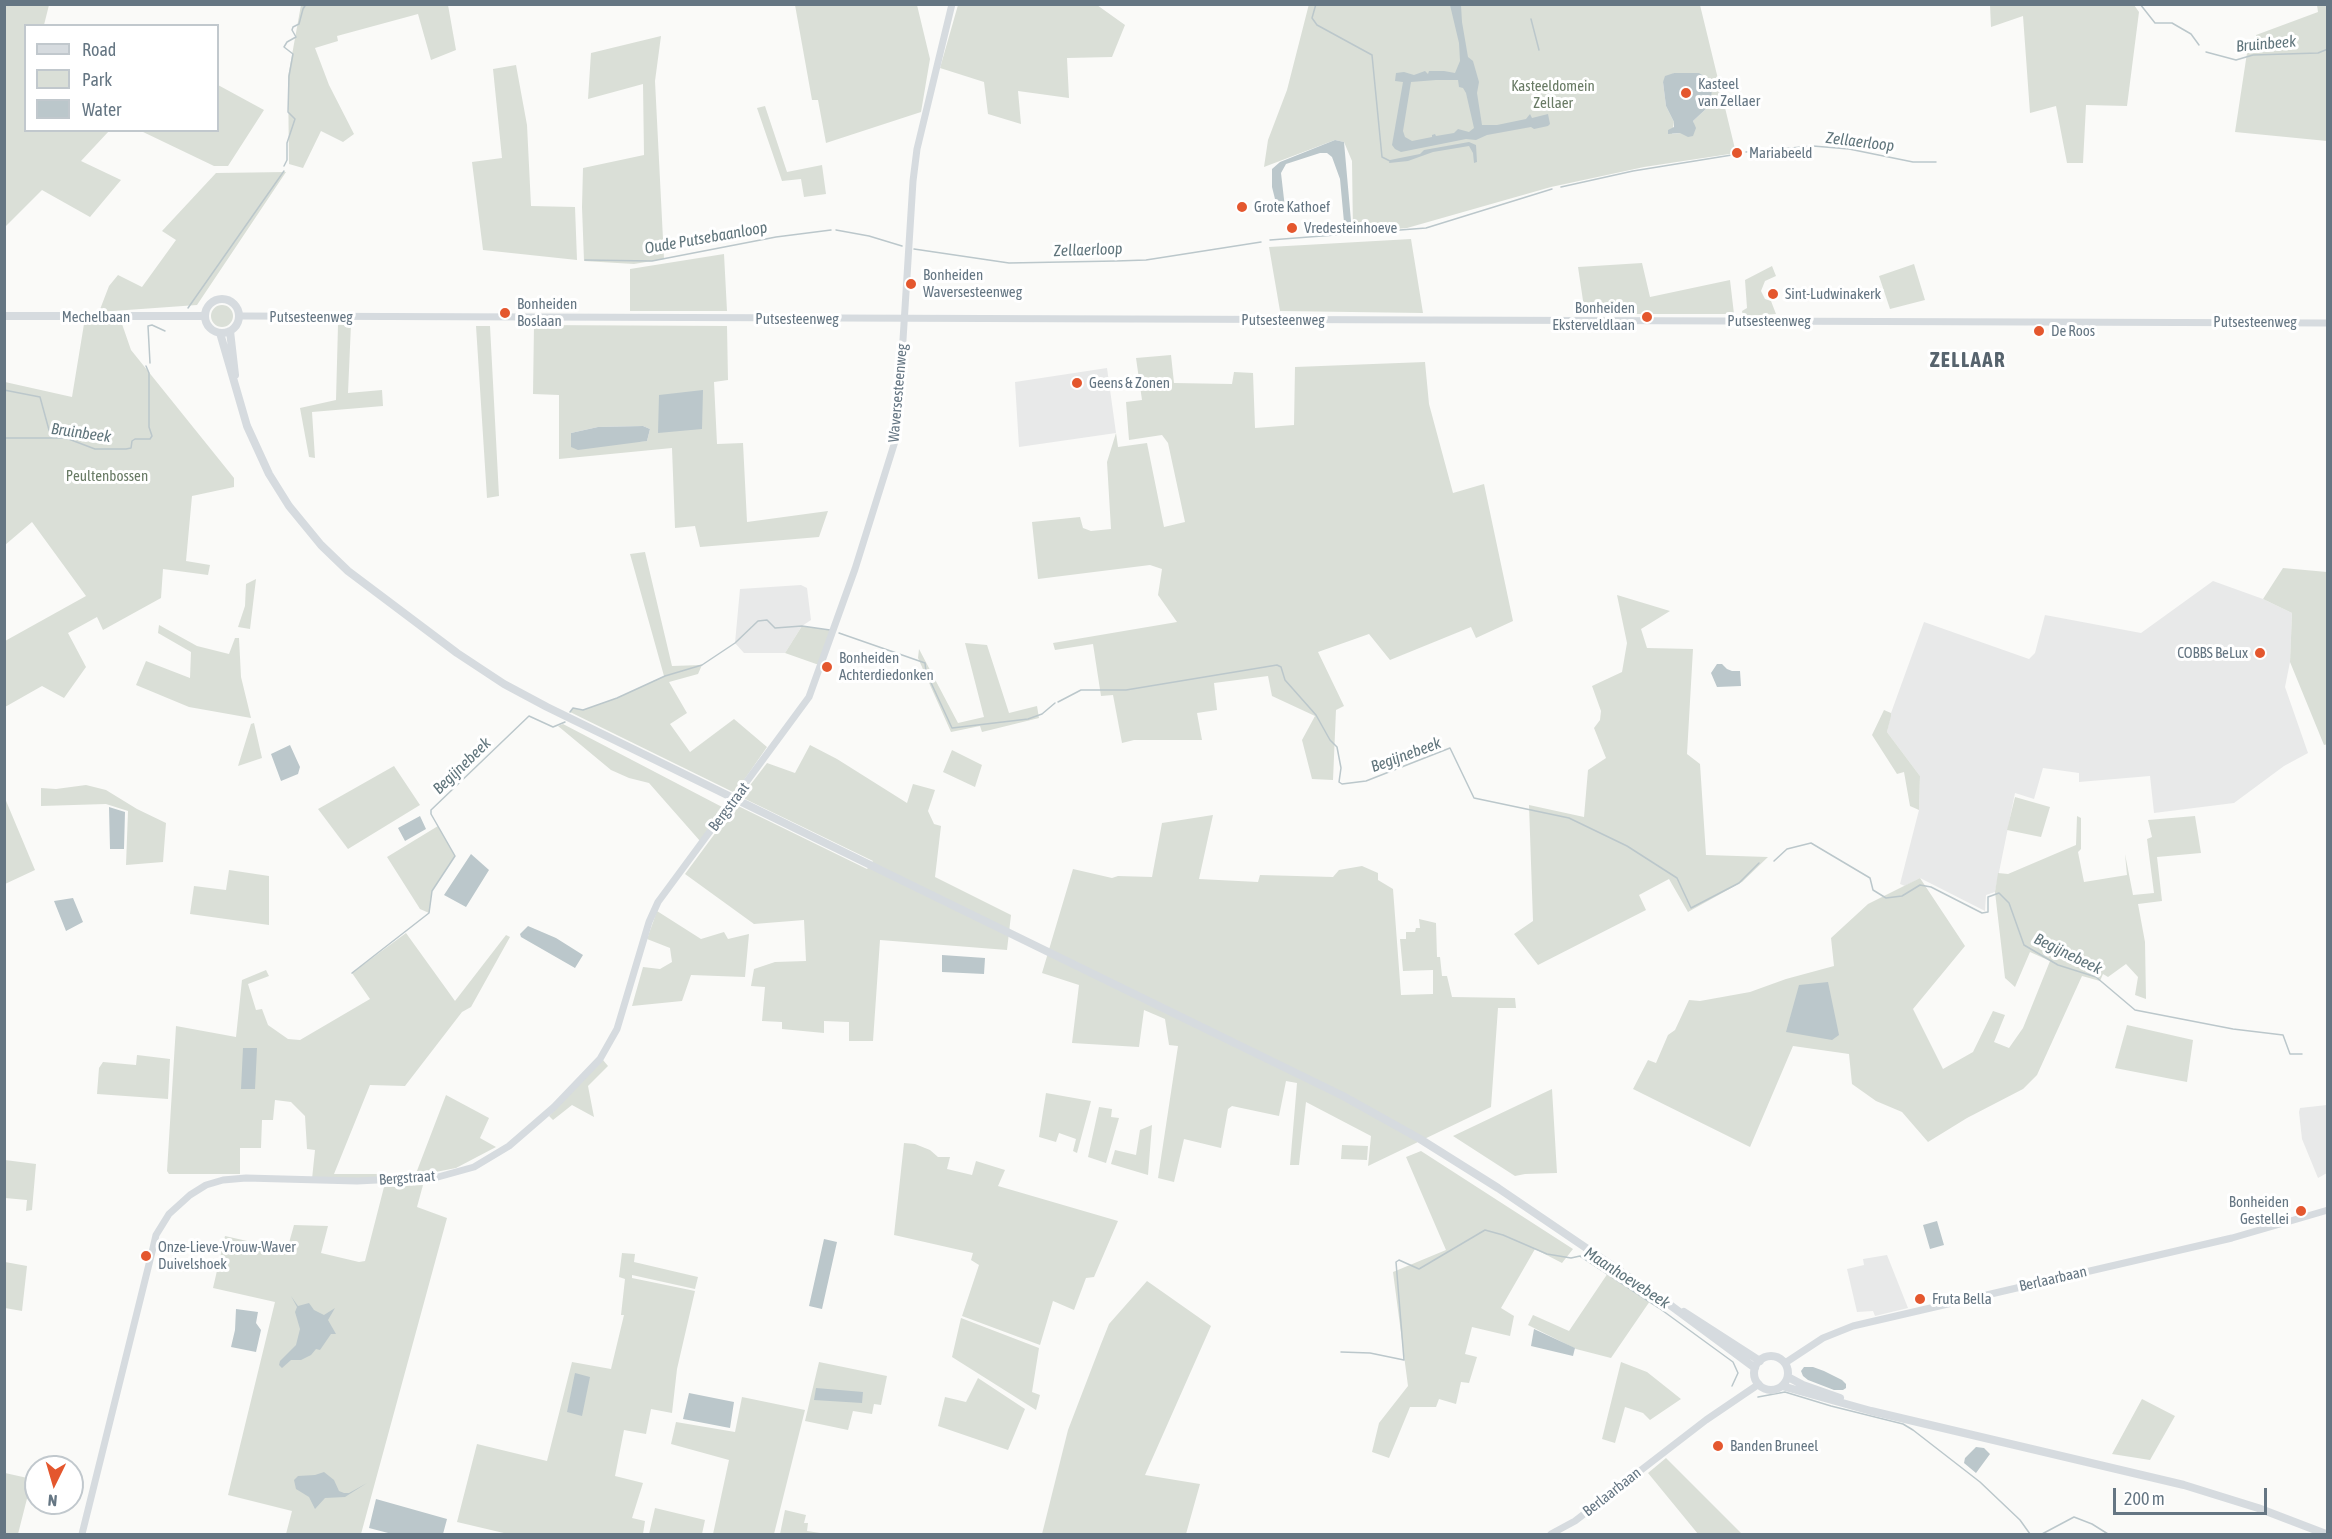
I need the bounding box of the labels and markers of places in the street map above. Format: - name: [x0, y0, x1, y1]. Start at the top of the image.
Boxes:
- place label: Kasteel van Zellaer: [1698, 75, 1760, 110]
- marker: Kasteel van Zellaer: [1679, 86, 1693, 100]
- place label: Mariabeeld: [1749, 144, 1812, 162]
- marker: Mariabeeld: [1730, 146, 1744, 160]
- place label: Grote Kathoef: [1254, 198, 1330, 216]
- marker: Grote Kathoef: [1235, 200, 1249, 214]
- place label: Vredesteinhoeve: [1304, 219, 1397, 237]
- marker: Vredesteinhoeve: [1285, 221, 1299, 235]
- place label: Bonheiden Waversesteenweg: [923, 266, 1022, 301]
- marker: Bonheiden Waversesteenweg: [904, 277, 918, 291]
- place label: Sint-Ludwinakerk: [1785, 285, 1881, 303]
- marker: Sint-Ludwinakerk: [1766, 287, 1780, 301]
- place label: Bonheiden Boslaan: [517, 295, 577, 330]
- place label: Bonheiden Eksterveldlaan: [1552, 299, 1635, 334]
- marker: Bonheiden Boslaan: [498, 306, 512, 320]
- marker: Bonheiden Eksterveldlaan: [1640, 310, 1654, 324]
- place label: De Roos: [2051, 322, 2095, 340]
- marker: De Roos: [2032, 324, 2046, 338]
- place label: Geens & Zonen: [1089, 374, 1170, 392]
- marker: Geens & Zonen: [1070, 376, 1084, 390]
- place label: COBBS BeLux: [2177, 644, 2248, 662]
- marker: COBBS BeLux: [2253, 646, 2267, 660]
- place label: Bonheiden Achterdiedonken: [839, 649, 934, 684]
- marker: Bonheiden Achterdiedonken: [820, 660, 834, 674]
- place label: Bonheiden Gestellei: [2229, 1193, 2289, 1228]
- marker: Bonheiden Gestellei: [2294, 1204, 2308, 1218]
- place label: Onze-Lieve-Vrouw-Waver Duivelshoek: [158, 1238, 296, 1273]
- marker: Onze-Lieve-Vrouw-Waver Duivelshoek: [139, 1249, 153, 1263]
- place label: Fruta Bella: [1932, 1290, 1992, 1308]
- marker: Fruta Bella: [1913, 1292, 1927, 1306]
- place label: Banden Bruneel: [1730, 1437, 1818, 1455]
- marker: Banden Bruneel: [1711, 1439, 1725, 1453]

